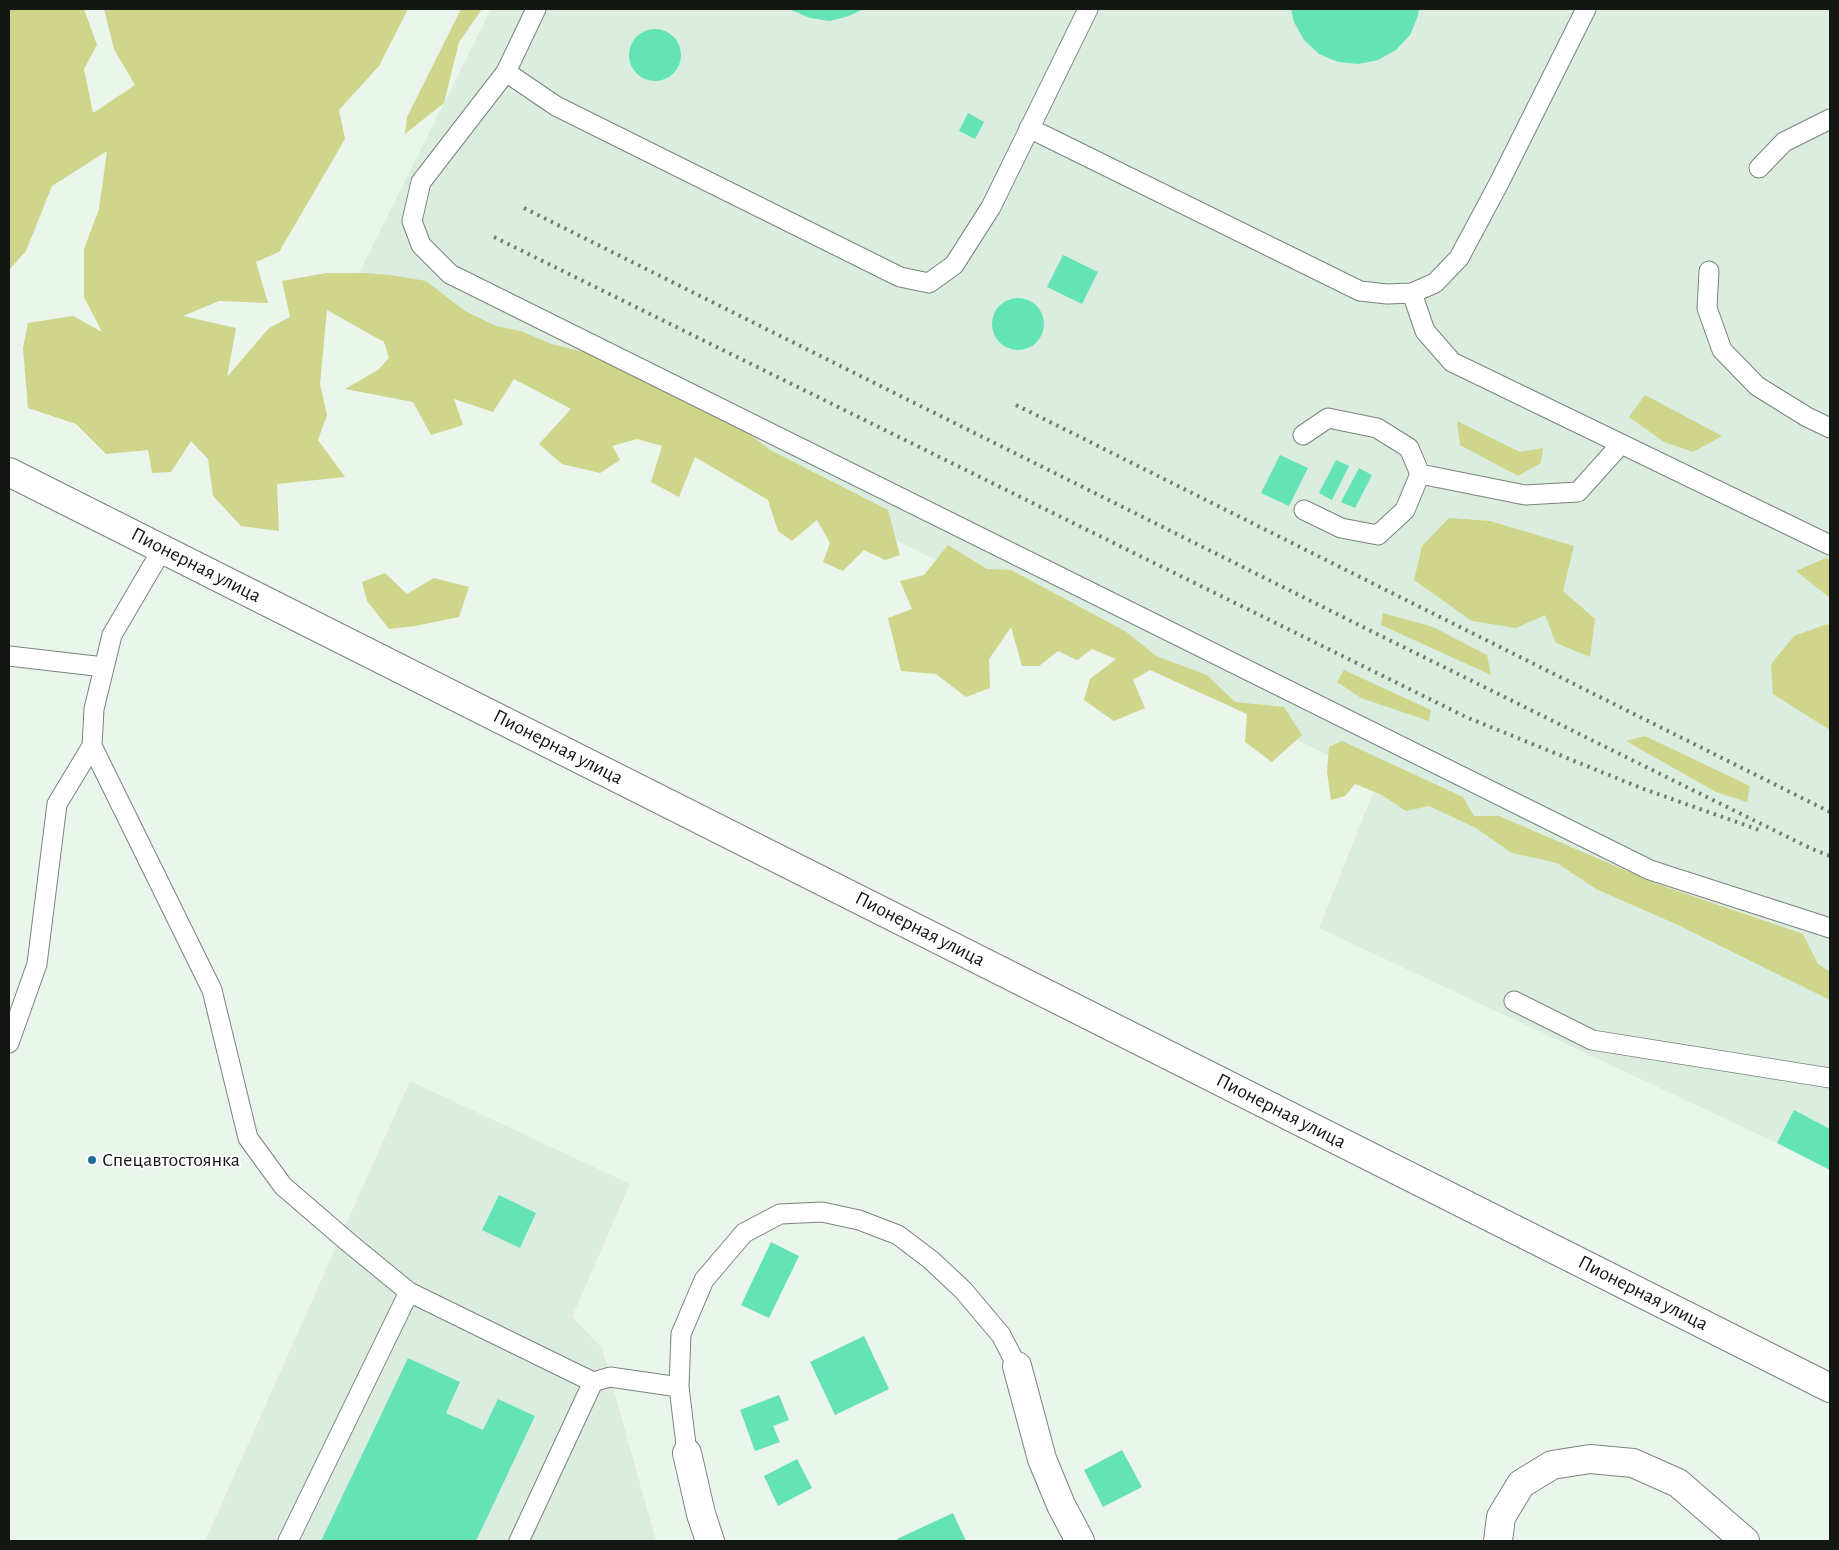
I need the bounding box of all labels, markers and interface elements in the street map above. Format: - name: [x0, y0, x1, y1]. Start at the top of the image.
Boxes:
- street label: Пионерная улица: [127, 522, 265, 608]
- street label: Пионерная улица: [489, 704, 627, 790]
- street label: Пионерная улица: [851, 886, 989, 972]
- street label: Пионерная улица: [1212, 1068, 1350, 1154]
- place label: Спецавтостоянка: [102, 1148, 240, 1172]
- marker: Спецавтостоянка: [86, 1154, 98, 1166]
- street label: Пионерная улица: [1574, 1250, 1712, 1336]

